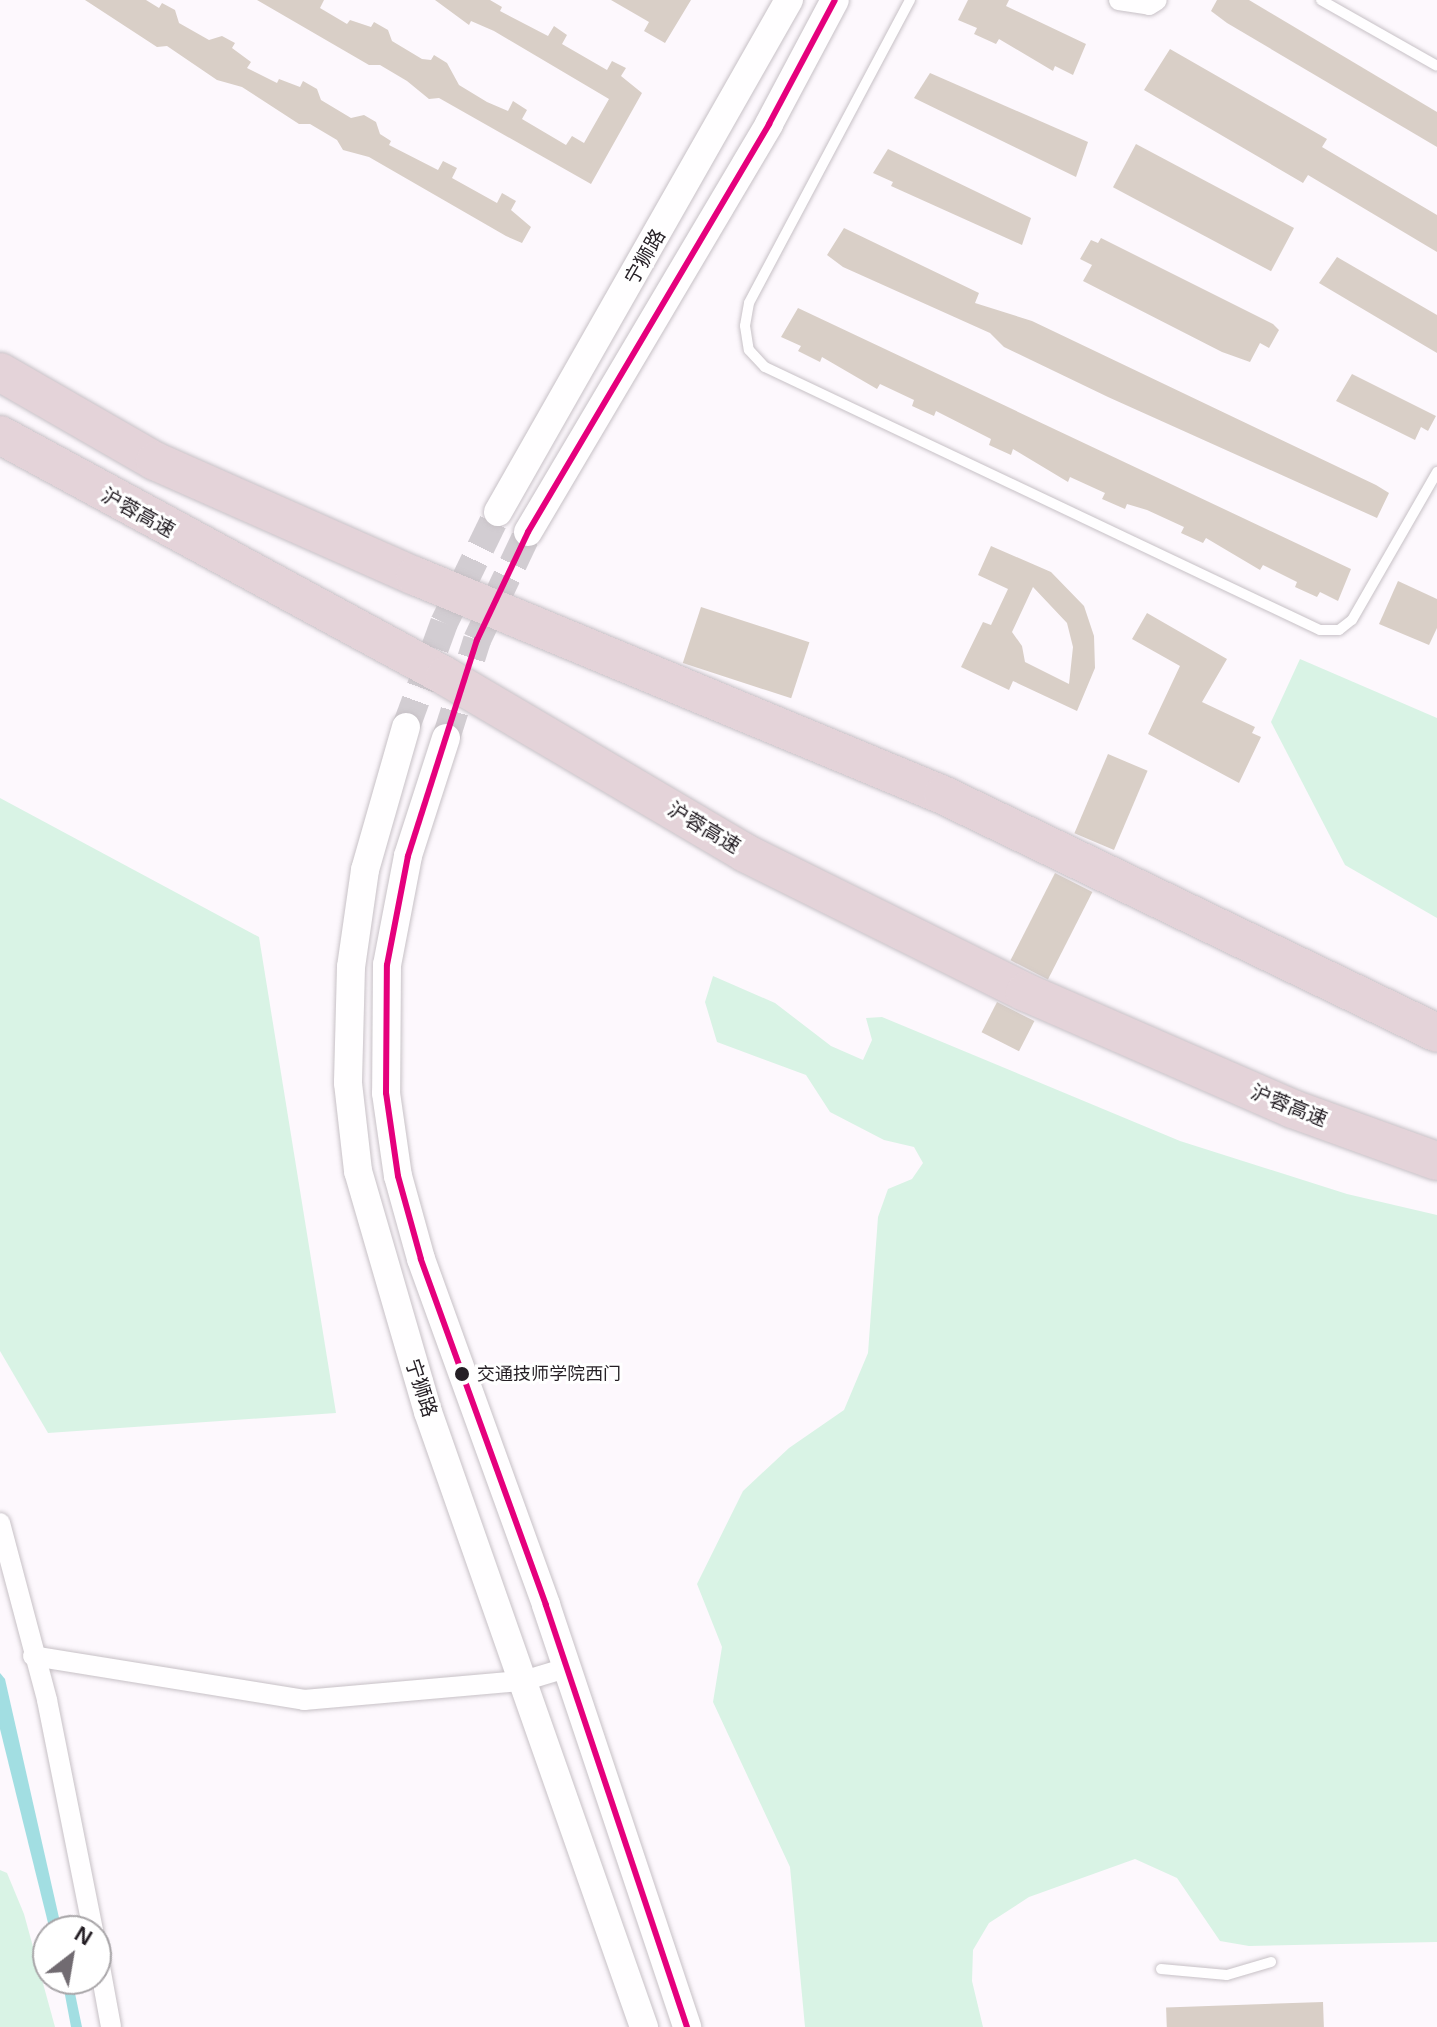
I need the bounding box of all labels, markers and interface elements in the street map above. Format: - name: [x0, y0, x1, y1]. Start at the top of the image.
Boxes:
- street label: 宁狮路: [620, 225, 670, 289]
- street label: 沪蓉高速: [97, 483, 179, 543]
- street label: 沪蓉高速: [664, 797, 744, 859]
- street label: 沪蓉高速: [1247, 1080, 1331, 1132]
- street label: 宁狮路: [400, 1356, 442, 1420]
- place label: 交通技师学院西门: [477, 1363, 621, 1385]
- marker: 交通技师学院西门: [454, 1366, 470, 1382]
- north arrow: [32, 1915, 112, 1995]
- text: N: [70, 1921, 97, 1951]

